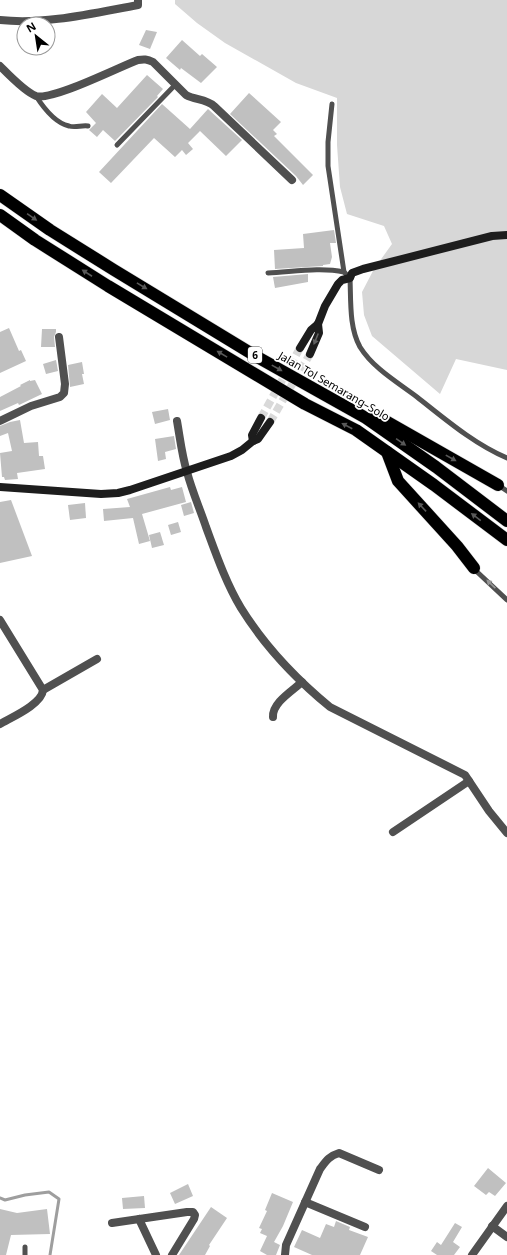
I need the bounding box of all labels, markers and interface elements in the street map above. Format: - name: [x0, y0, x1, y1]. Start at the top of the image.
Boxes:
- north arrow: [16, 16, 56, 56]
- text: N: [23, 18, 38, 36]
- one-way arrow: [26, 213, 37, 221]
- one-way arrow: [81, 269, 93, 276]
- one-way arrow: [136, 283, 148, 290]
- one-way arrow: [313, 334, 319, 346]
- road number: 6: [248, 347, 262, 363]
- street label: Jalan Tol Semarang–Solo: [275, 347, 393, 424]
- one-way arrow: [216, 351, 228, 358]
- one-way arrow: [271, 364, 283, 371]
- one-way arrow: [341, 422, 353, 429]
- one-way arrow: [395, 438, 406, 446]
- one-way arrow: [445, 455, 457, 462]
- one-way arrow: [418, 502, 427, 511]
- one-way arrow: [471, 513, 481, 521]
- one-way arrow: [486, 580, 495, 589]

